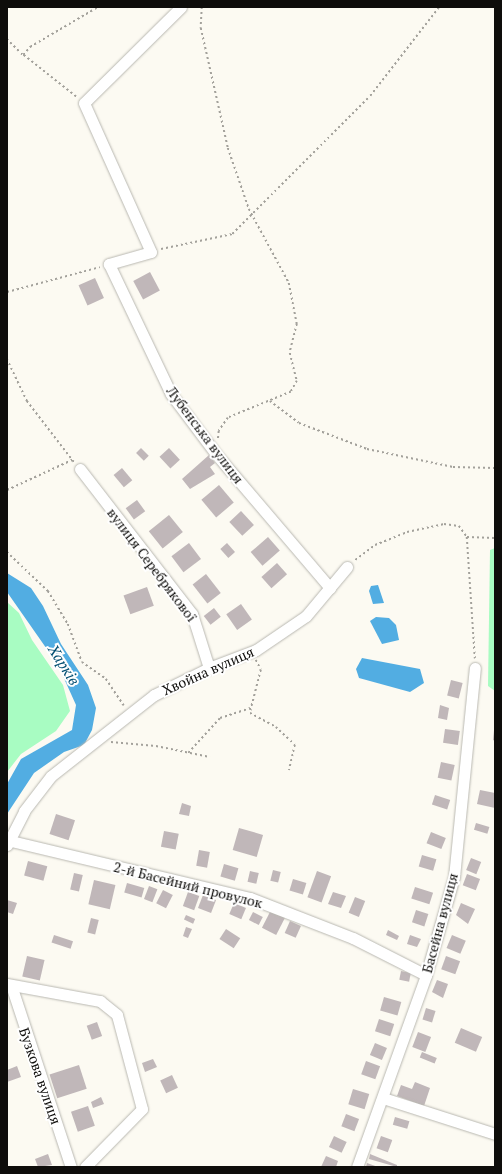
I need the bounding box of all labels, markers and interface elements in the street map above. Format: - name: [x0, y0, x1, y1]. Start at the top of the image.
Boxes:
- street label: Лубeнська вулиця: [163, 383, 247, 487]
- street label: вулиця Серебрякової: [104, 505, 200, 625]
- water label: Харків: [45, 641, 83, 689]
- street label: Хвойна вулиця: [160, 643, 256, 699]
- street label: 2-й Басейний провулок: [112, 858, 264, 912]
- street label: Басейна вулиця: [419, 871, 461, 975]
- street label: Бузкова вулиця: [16, 1025, 64, 1127]

